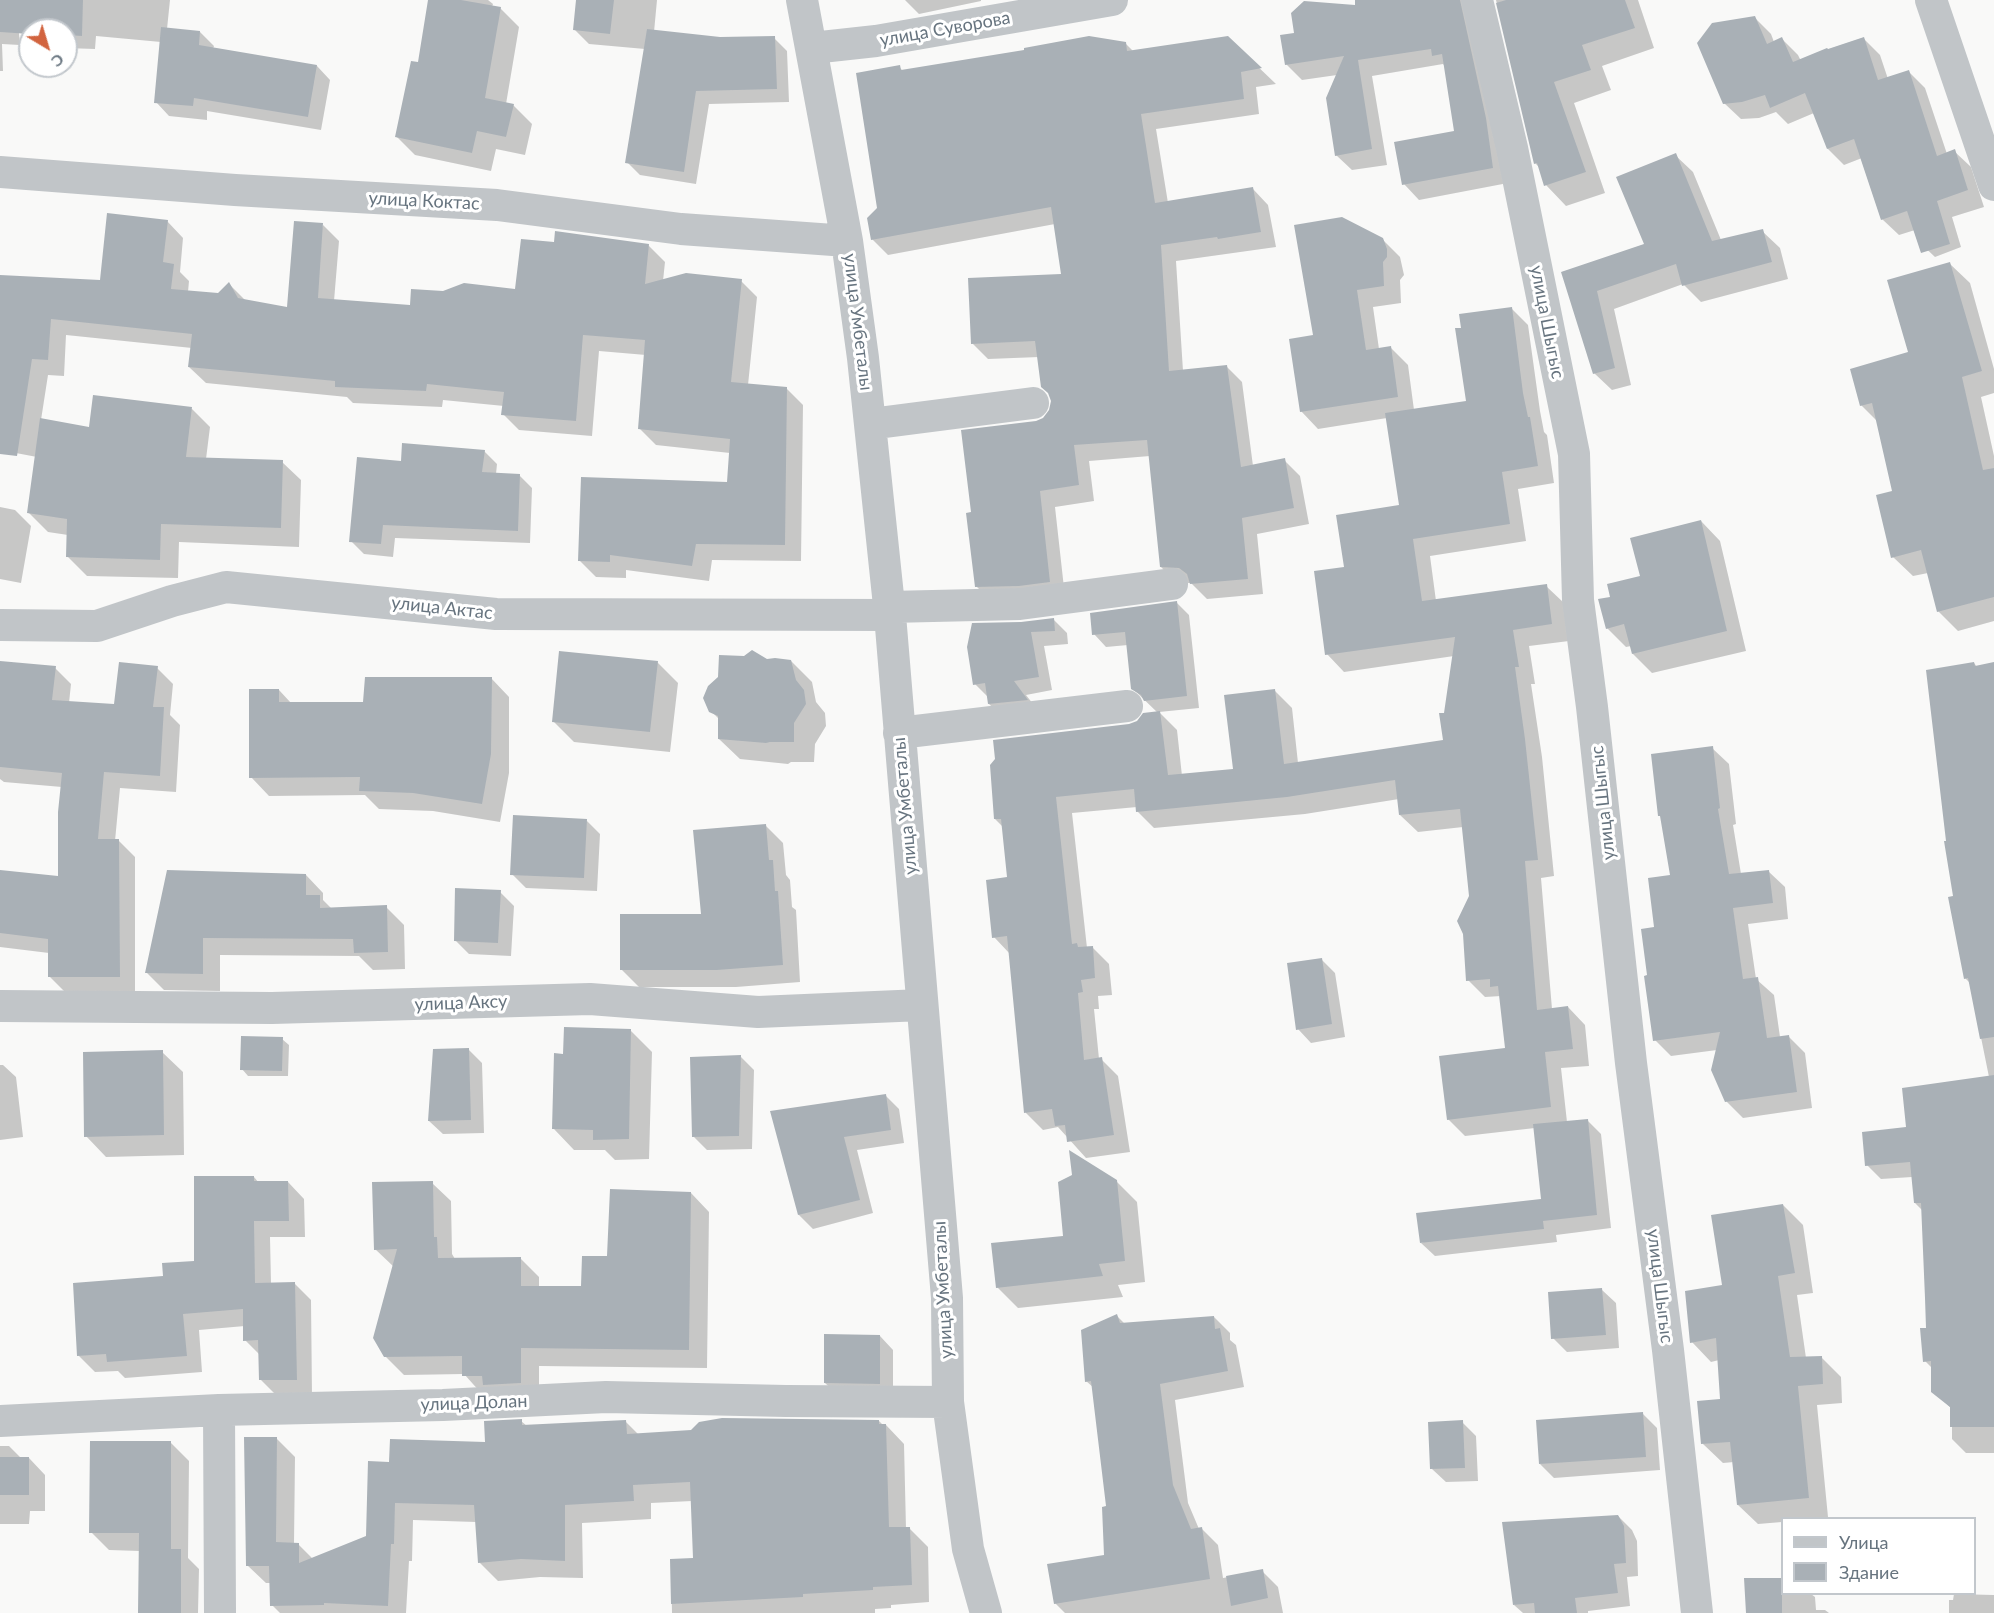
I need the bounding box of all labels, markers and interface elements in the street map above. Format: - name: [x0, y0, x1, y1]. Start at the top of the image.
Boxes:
- street label: улица Суворова: [878, 7, 1012, 51]
- north arrow: [18, 18, 78, 78]
- text: С: [48, 50, 68, 72]
- street label: улица Коктас: [368, 187, 480, 215]
- street label: улица Умбеталы: [839, 252, 877, 392]
- street label: улица Шыгыс: [1525, 263, 1569, 381]
- street label: улица Актас: [390, 592, 494, 624]
- street label: улица Умбеталы: [888, 736, 922, 876]
- street label: улица Шыгыс: [1586, 745, 1620, 861]
- street label: улица Аксу: [414, 991, 508, 1015]
- street label: улица Умбеталы: [929, 1221, 957, 1359]
- street label: улица Шыгыс: [1642, 1228, 1678, 1344]
- street label: улица Долан: [420, 1390, 528, 1416]
- legend: [1781, 1517, 1976, 1595]
- text: Улица: [1839, 1531, 1889, 1553]
- text: Здание: [1839, 1561, 1899, 1583]

